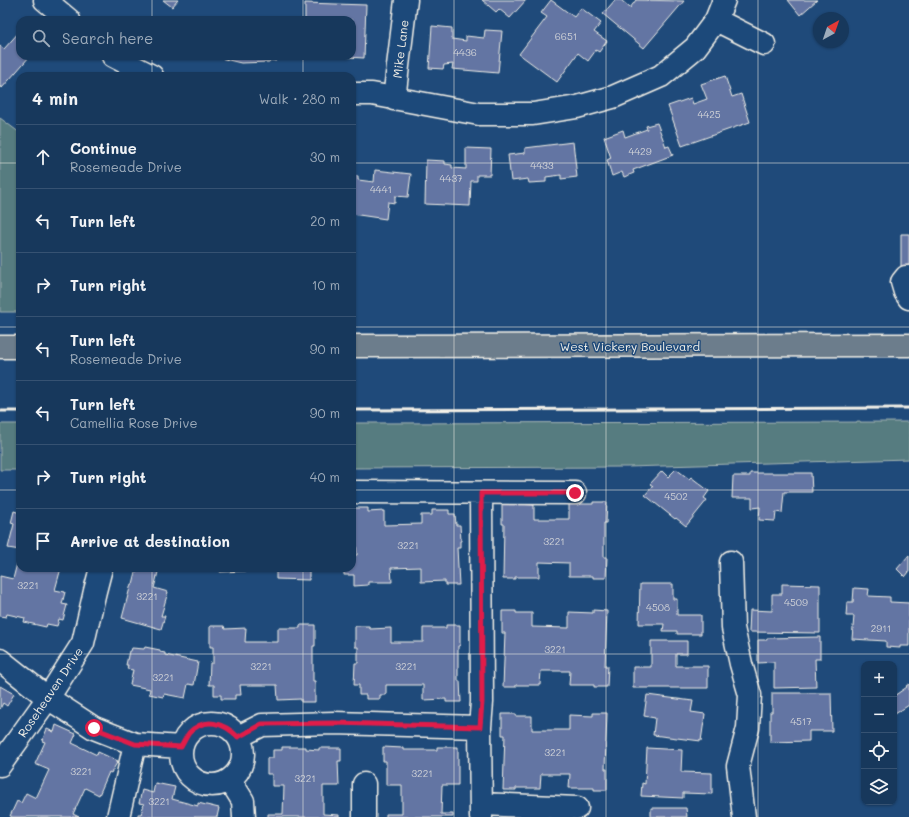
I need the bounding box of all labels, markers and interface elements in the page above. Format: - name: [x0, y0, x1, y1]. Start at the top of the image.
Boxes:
- north arrow: [813, 12, 849, 48]
- search box: [16, 16, 356, 60]
- street label: Mike Lane: [388, 19, 412, 79]
- icon: search: [30, 27, 52, 49]
- text: Search here: [62, 28, 153, 48]
- house number: 6651: [555, 29, 577, 43]
- house number: 4436: [453, 45, 477, 59]
- text: 4 min: [32, 87, 78, 109]
- text: Walk · 280 m: [259, 90, 340, 107]
- house number: 4425: [697, 107, 721, 121]
- text: Continue: [70, 138, 137, 158]
- house number: 4429: [628, 144, 652, 158]
- icon: ahead: [32, 146, 54, 168]
- text: 30 m: [310, 148, 340, 165]
- text: Rosemeade Drive: [70, 158, 182, 175]
- house number: 4433: [530, 158, 554, 172]
- house number: 4437: [439, 171, 463, 185]
- house number: 4441: [370, 182, 392, 196]
- icon: left: [32, 210, 54, 232]
- text: Turn left: [70, 211, 135, 231]
- text: 20 m: [310, 212, 340, 229]
- icon: right: [32, 274, 54, 296]
- text: Turn right: [70, 275, 147, 295]
- text: 10 m: [312, 276, 340, 293]
- text: Turn left: [70, 330, 135, 350]
- icon: left: [32, 338, 54, 360]
- street label: West Vickery Boulevard: [560, 338, 701, 354]
- text: 90 m: [310, 340, 340, 357]
- text: Rosemeade Drive: [70, 350, 182, 367]
- text: Turn left: [70, 394, 135, 414]
- icon: left: [32, 402, 54, 424]
- text: 90 m: [310, 404, 340, 421]
- text: Camellia Rose Drive: [70, 414, 197, 431]
- icon: right: [32, 466, 54, 488]
- text: Turn right: [70, 467, 147, 487]
- text: 40 m: [310, 468, 340, 485]
- route end: [566, 484, 584, 502]
- house number: 4502: [664, 489, 688, 503]
- icon: arrive: [32, 530, 54, 552]
- text: Arrive at destination: [70, 531, 230, 551]
- house number: 3221: [543, 534, 565, 548]
- house number: 3221: [397, 538, 419, 552]
- house number: 3221: [17, 578, 39, 592]
- house number: 3221: [136, 589, 158, 603]
- house number: 4509: [784, 595, 808, 609]
- house number: 4508: [646, 600, 670, 614]
- house number: 2911: [871, 621, 891, 635]
- house number: 3221: [544, 642, 566, 656]
- street label: Roseheaven Drive: [14, 644, 86, 740]
- house number: 3221: [250, 659, 272, 673]
- house number: 3221: [395, 659, 417, 673]
- map controls: [861, 661, 897, 805]
- button: +: [861, 661, 897, 697]
- house number: 3221: [152, 670, 174, 684]
- button: −: [861, 697, 897, 733]
- house number: 4517: [790, 714, 812, 728]
- route start: [85, 719, 103, 737]
- button: locate: [861, 733, 897, 769]
- house number: 3221: [544, 745, 566, 759]
- house number: 3221: [70, 764, 92, 778]
- house number: 3221: [411, 766, 433, 780]
- button: layers: [861, 769, 897, 805]
- house number: 3221: [294, 771, 316, 785]
- house number: 3221: [148, 794, 170, 808]

